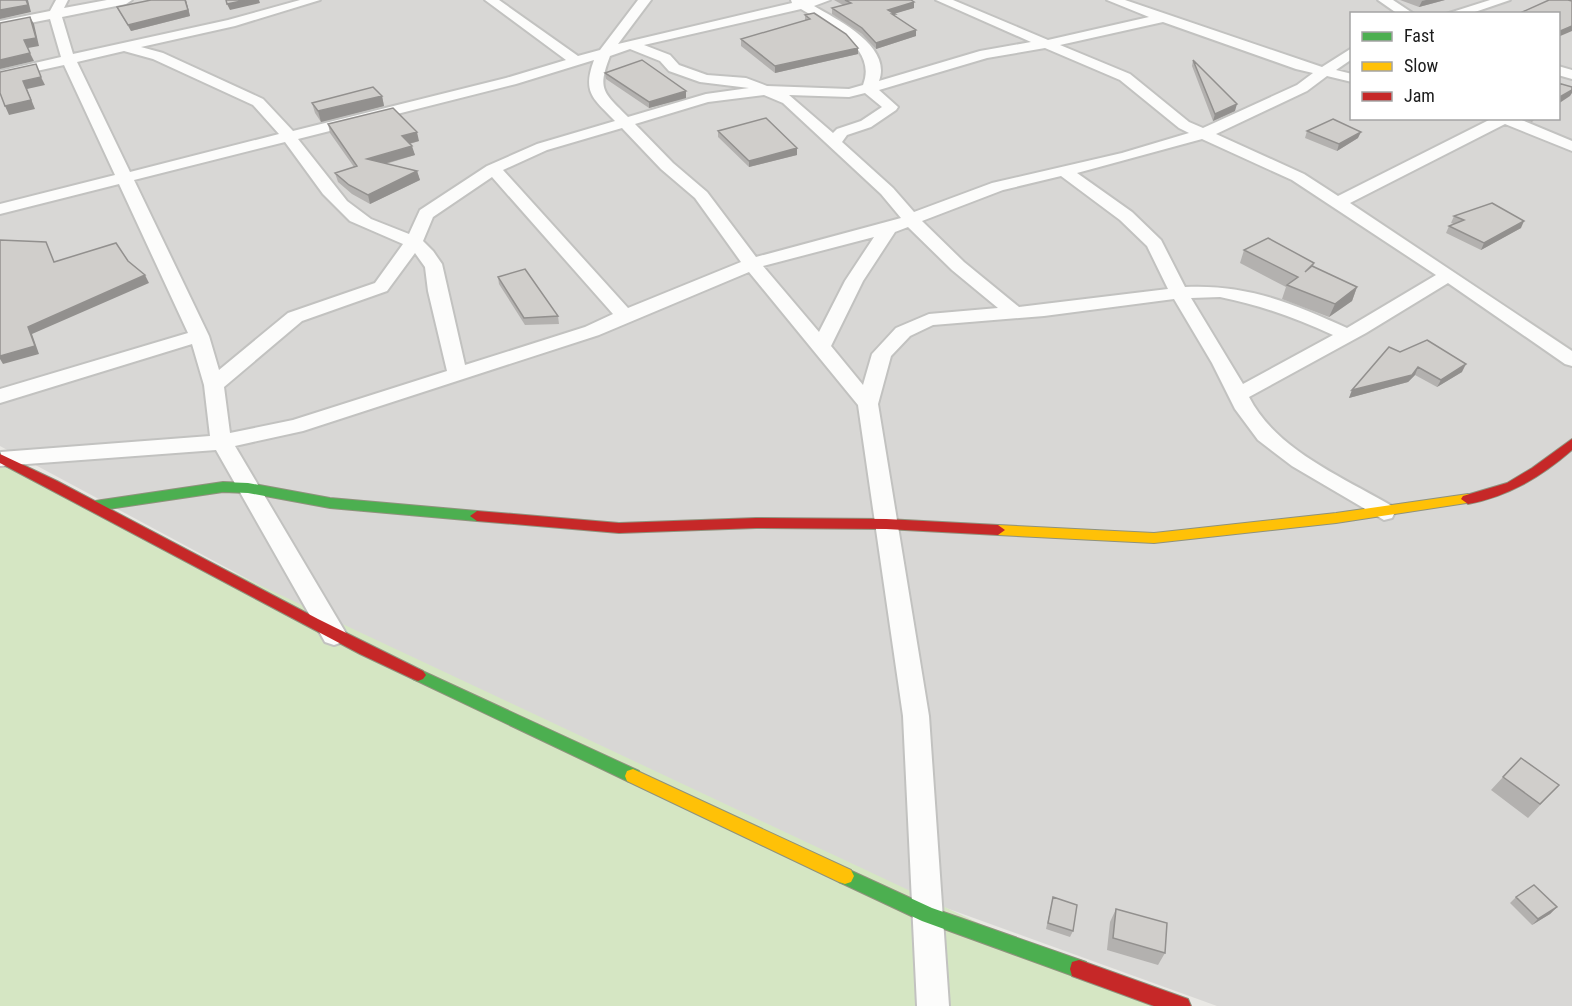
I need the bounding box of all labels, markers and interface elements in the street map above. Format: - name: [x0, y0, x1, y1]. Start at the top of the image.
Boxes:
- legend: [1350, 12, 1560, 120]
- text: Fast: [1404, 25, 1435, 46]
- text: Slow: [1404, 55, 1439, 76]
- text: Jam: [1404, 85, 1435, 106]

